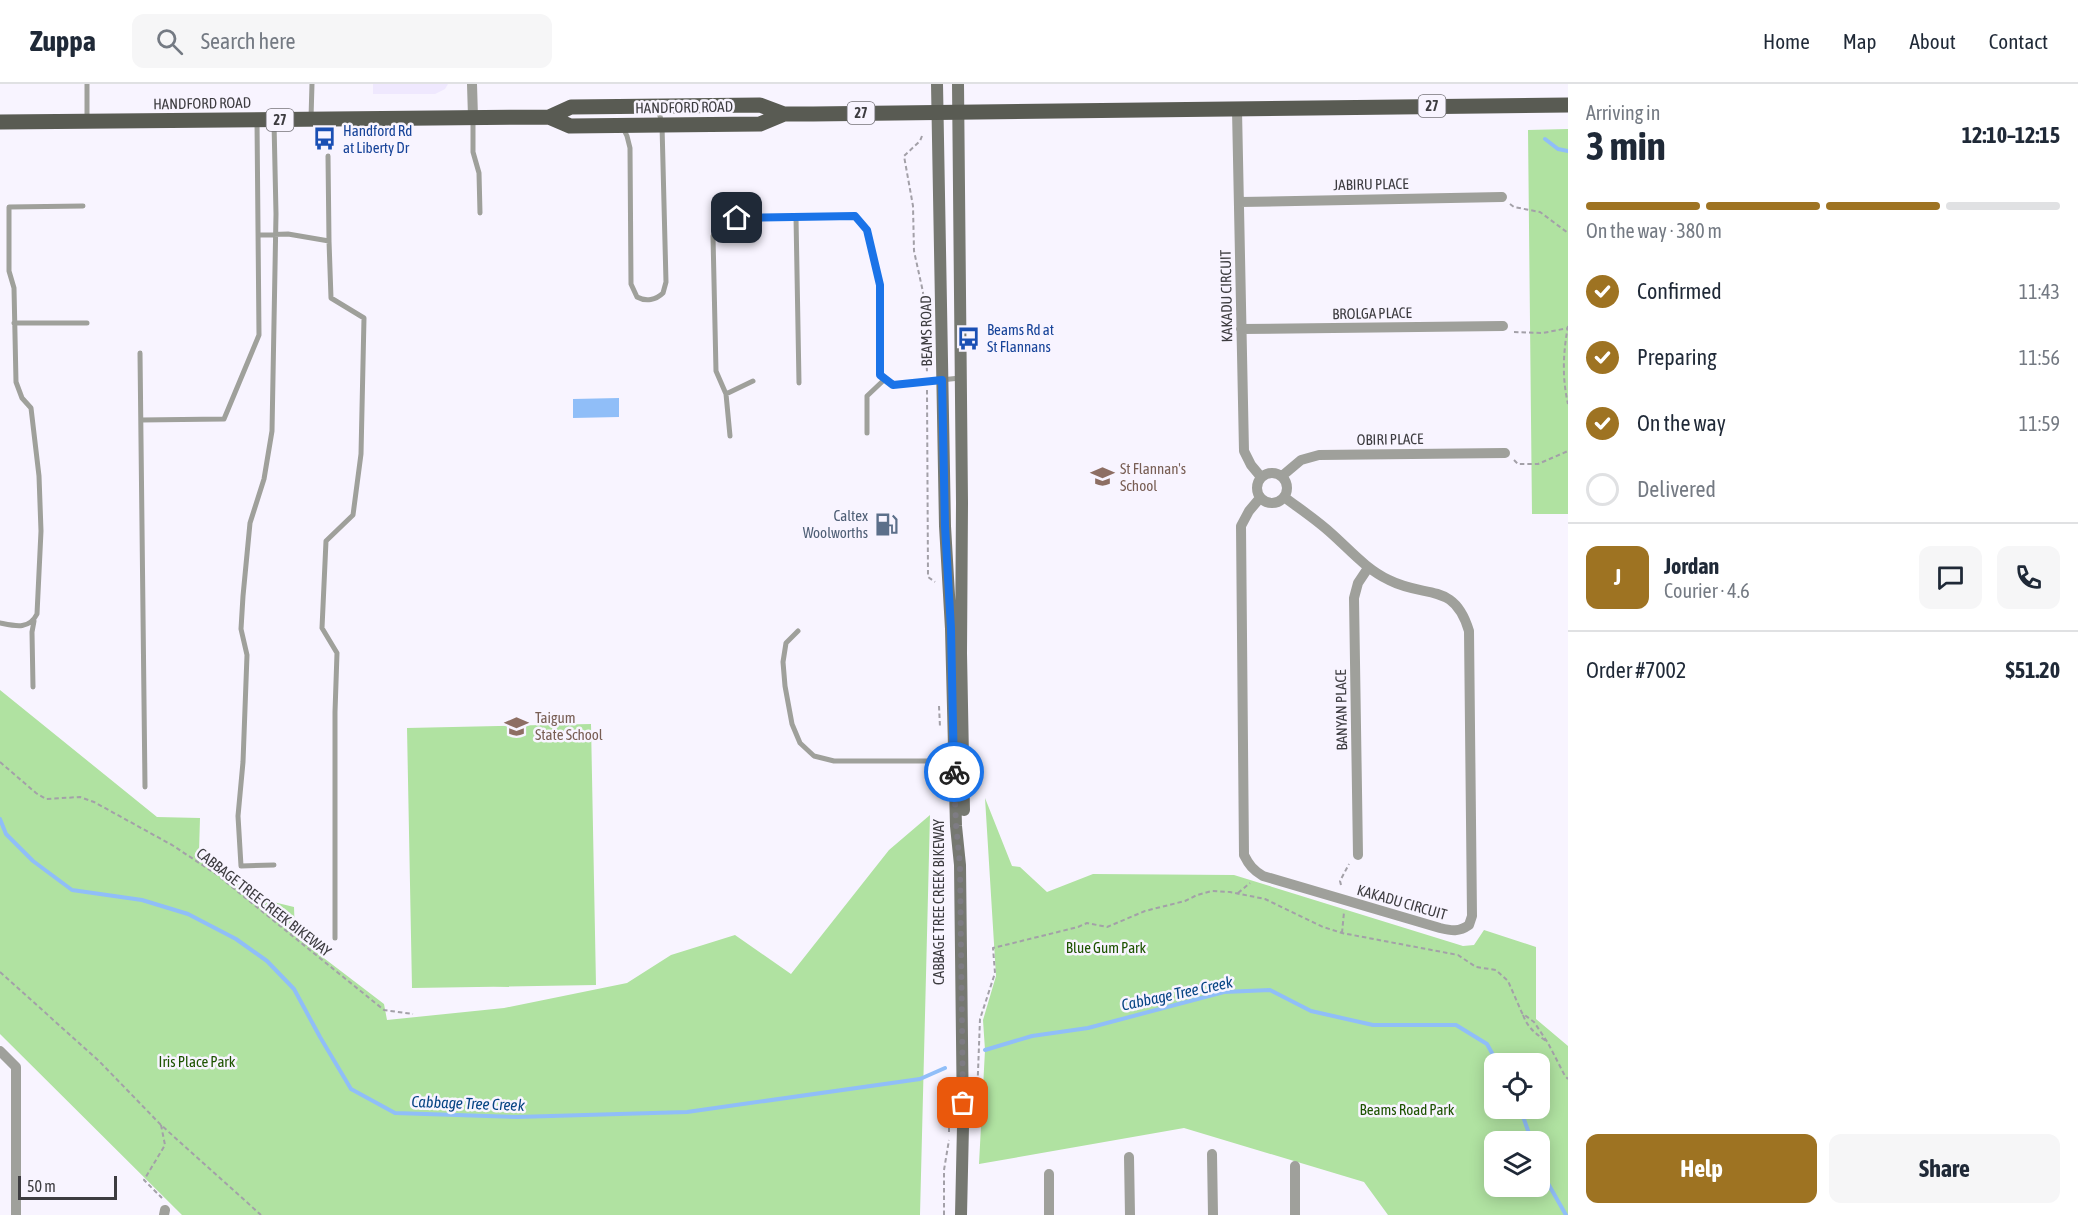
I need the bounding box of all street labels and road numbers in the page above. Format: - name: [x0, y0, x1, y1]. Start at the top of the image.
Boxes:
- street label: HANDFORD ROAD: [153, 94, 251, 112]
- road number: 27: [1418, 95, 1446, 117]
- street label: HANDFORD ROAD: [635, 98, 733, 116]
- road number: 27: [848, 102, 874, 124]
- road number: 27: [266, 109, 294, 131]
- street label: JABIRU PLACE: [1333, 175, 1409, 193]
- street label: KAKADU CIRCUIT: [1217, 249, 1235, 342]
- street label: BEAMS ROAD: [917, 295, 935, 367]
- street label: BROLGA PLACE: [1332, 304, 1413, 322]
- street label: OBIRI PLACE: [1356, 430, 1424, 448]
- street label: BANYAN PLACE: [1332, 669, 1350, 751]
- street label: CABBAGE TREE CREEK BIKEWAY: [930, 819, 947, 985]
- street label: CABBAGE TREE CREEK BIKEWAY: [193, 844, 335, 960]
- street label: KAKADU CIRCUIT: [1355, 881, 1449, 923]

